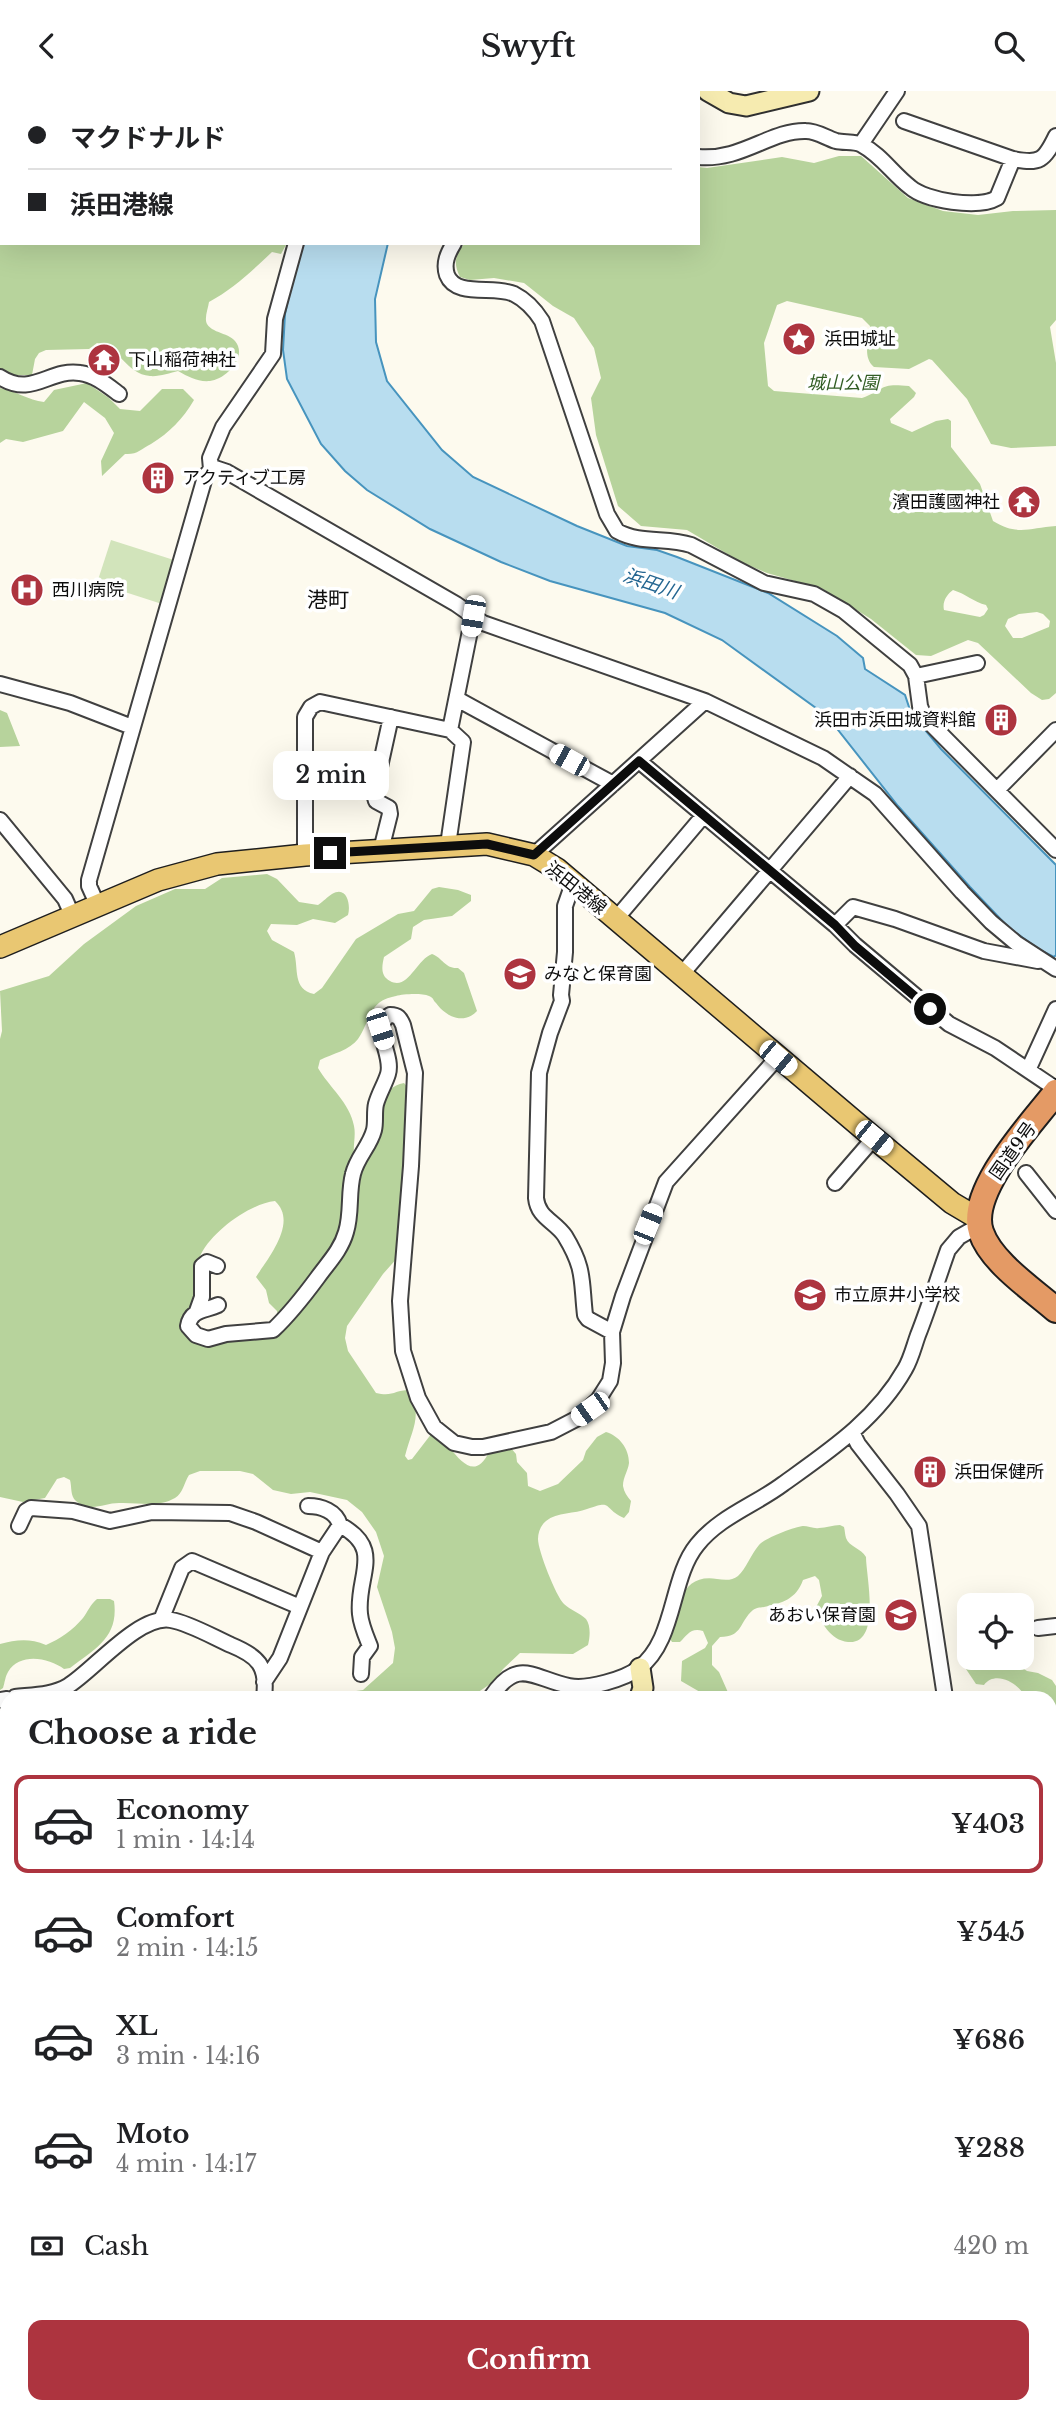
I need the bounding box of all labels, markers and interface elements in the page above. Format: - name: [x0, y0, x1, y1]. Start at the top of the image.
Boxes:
- text: Swyft: [480, 26, 576, 66]
- icon: back: [28, 27, 66, 65]
- icon: search: [990, 27, 1028, 65]
- text: マクドナルド: [70, 122, 226, 154]
- text: 浜田港線: [70, 189, 174, 221]
- place icon: 浜田城址: [780, 320, 818, 358]
- place label: 浜田城址: [824, 328, 896, 350]
- temple icon: 下山稲荷神社: [85, 341, 123, 379]
- place label: 下山稲荷神社: [128, 349, 236, 371]
- park label: 城山公園: [807, 372, 882, 394]
- building icon: アクティブ工房: [139, 459, 177, 497]
- place label: アクティブ工房: [182, 467, 306, 489]
- temple icon: 濱田護國神社: [1005, 483, 1043, 521]
- place label: 濱田護國神社: [892, 491, 1000, 513]
- water label: 浜田川: [620, 563, 683, 604]
- hospital icon: 西川病院: [8, 571, 46, 609]
- place label: 西川病院: [52, 579, 124, 601]
- district label: 港町: [307, 587, 349, 613]
- car: [460, 593, 487, 639]
- building icon: 浜田市浜田城資料館: [982, 701, 1020, 739]
- place label: 浜田市浜田城資料館: [814, 709, 976, 731]
- car: [546, 741, 593, 779]
- callout: 2 min: [272, 751, 388, 801]
- text: 2 min: [296, 761, 366, 789]
- route end: [314, 837, 346, 869]
- street label: 浜田港線: [541, 857, 611, 919]
- school or university icon: みなと保育園: [501, 955, 539, 993]
- place label: みなと保育園: [544, 963, 652, 985]
- route start: [914, 993, 946, 1025]
- car: [364, 1006, 397, 1052]
- car: [756, 1036, 801, 1080]
- car: [852, 1117, 897, 1159]
- street label: 国道9号: [985, 1118, 1041, 1184]
- car: [631, 1201, 666, 1247]
- school or university icon: 市立原井小学校: [791, 1276, 829, 1314]
- place label: 市立原井小学校: [834, 1284, 960, 1306]
- car: [567, 1388, 614, 1430]
- building icon: 浜田保健所: [911, 1453, 949, 1491]
- place label: 浜田保健所: [954, 1461, 1044, 1483]
- map controls: [957, 1593, 1034, 1670]
- button: locate: [957, 1593, 1034, 1670]
- school or university icon: あおい保育園: [882, 1596, 920, 1634]
- place label: あおい保育園: [768, 1604, 876, 1626]
- text: Choose a ride: [28, 1713, 257, 1753]
- icon: car: [32, 1793, 95, 1856]
- text: Economy: [116, 1794, 249, 1826]
- text: ¥403: [951, 1808, 1025, 1840]
- text: 1 min · 14:14: [116, 1826, 255, 1854]
- icon: car: [32, 1901, 95, 1964]
- text: Comfort: [116, 1902, 234, 1934]
- text: ¥545: [956, 1916, 1025, 1948]
- text: 2 min · 14:15: [116, 1934, 259, 1962]
- icon: car: [32, 2009, 95, 2072]
- text: XL: [116, 2010, 158, 2042]
- text: ¥686: [952, 2024, 1025, 2056]
- text: 3 min · 14:16: [116, 2042, 260, 2070]
- icon: car: [32, 2117, 95, 2180]
- text: Moto: [116, 2118, 189, 2150]
- text: ¥288: [954, 2132, 1025, 2164]
- text: 4 min · 14:17: [116, 2150, 256, 2178]
- icon: cash: [28, 2227, 66, 2265]
- text: Cash: [84, 2230, 149, 2262]
- text: 420 m: [954, 2232, 1029, 2260]
- button: Confirm: [28, 2320, 1029, 2400]

